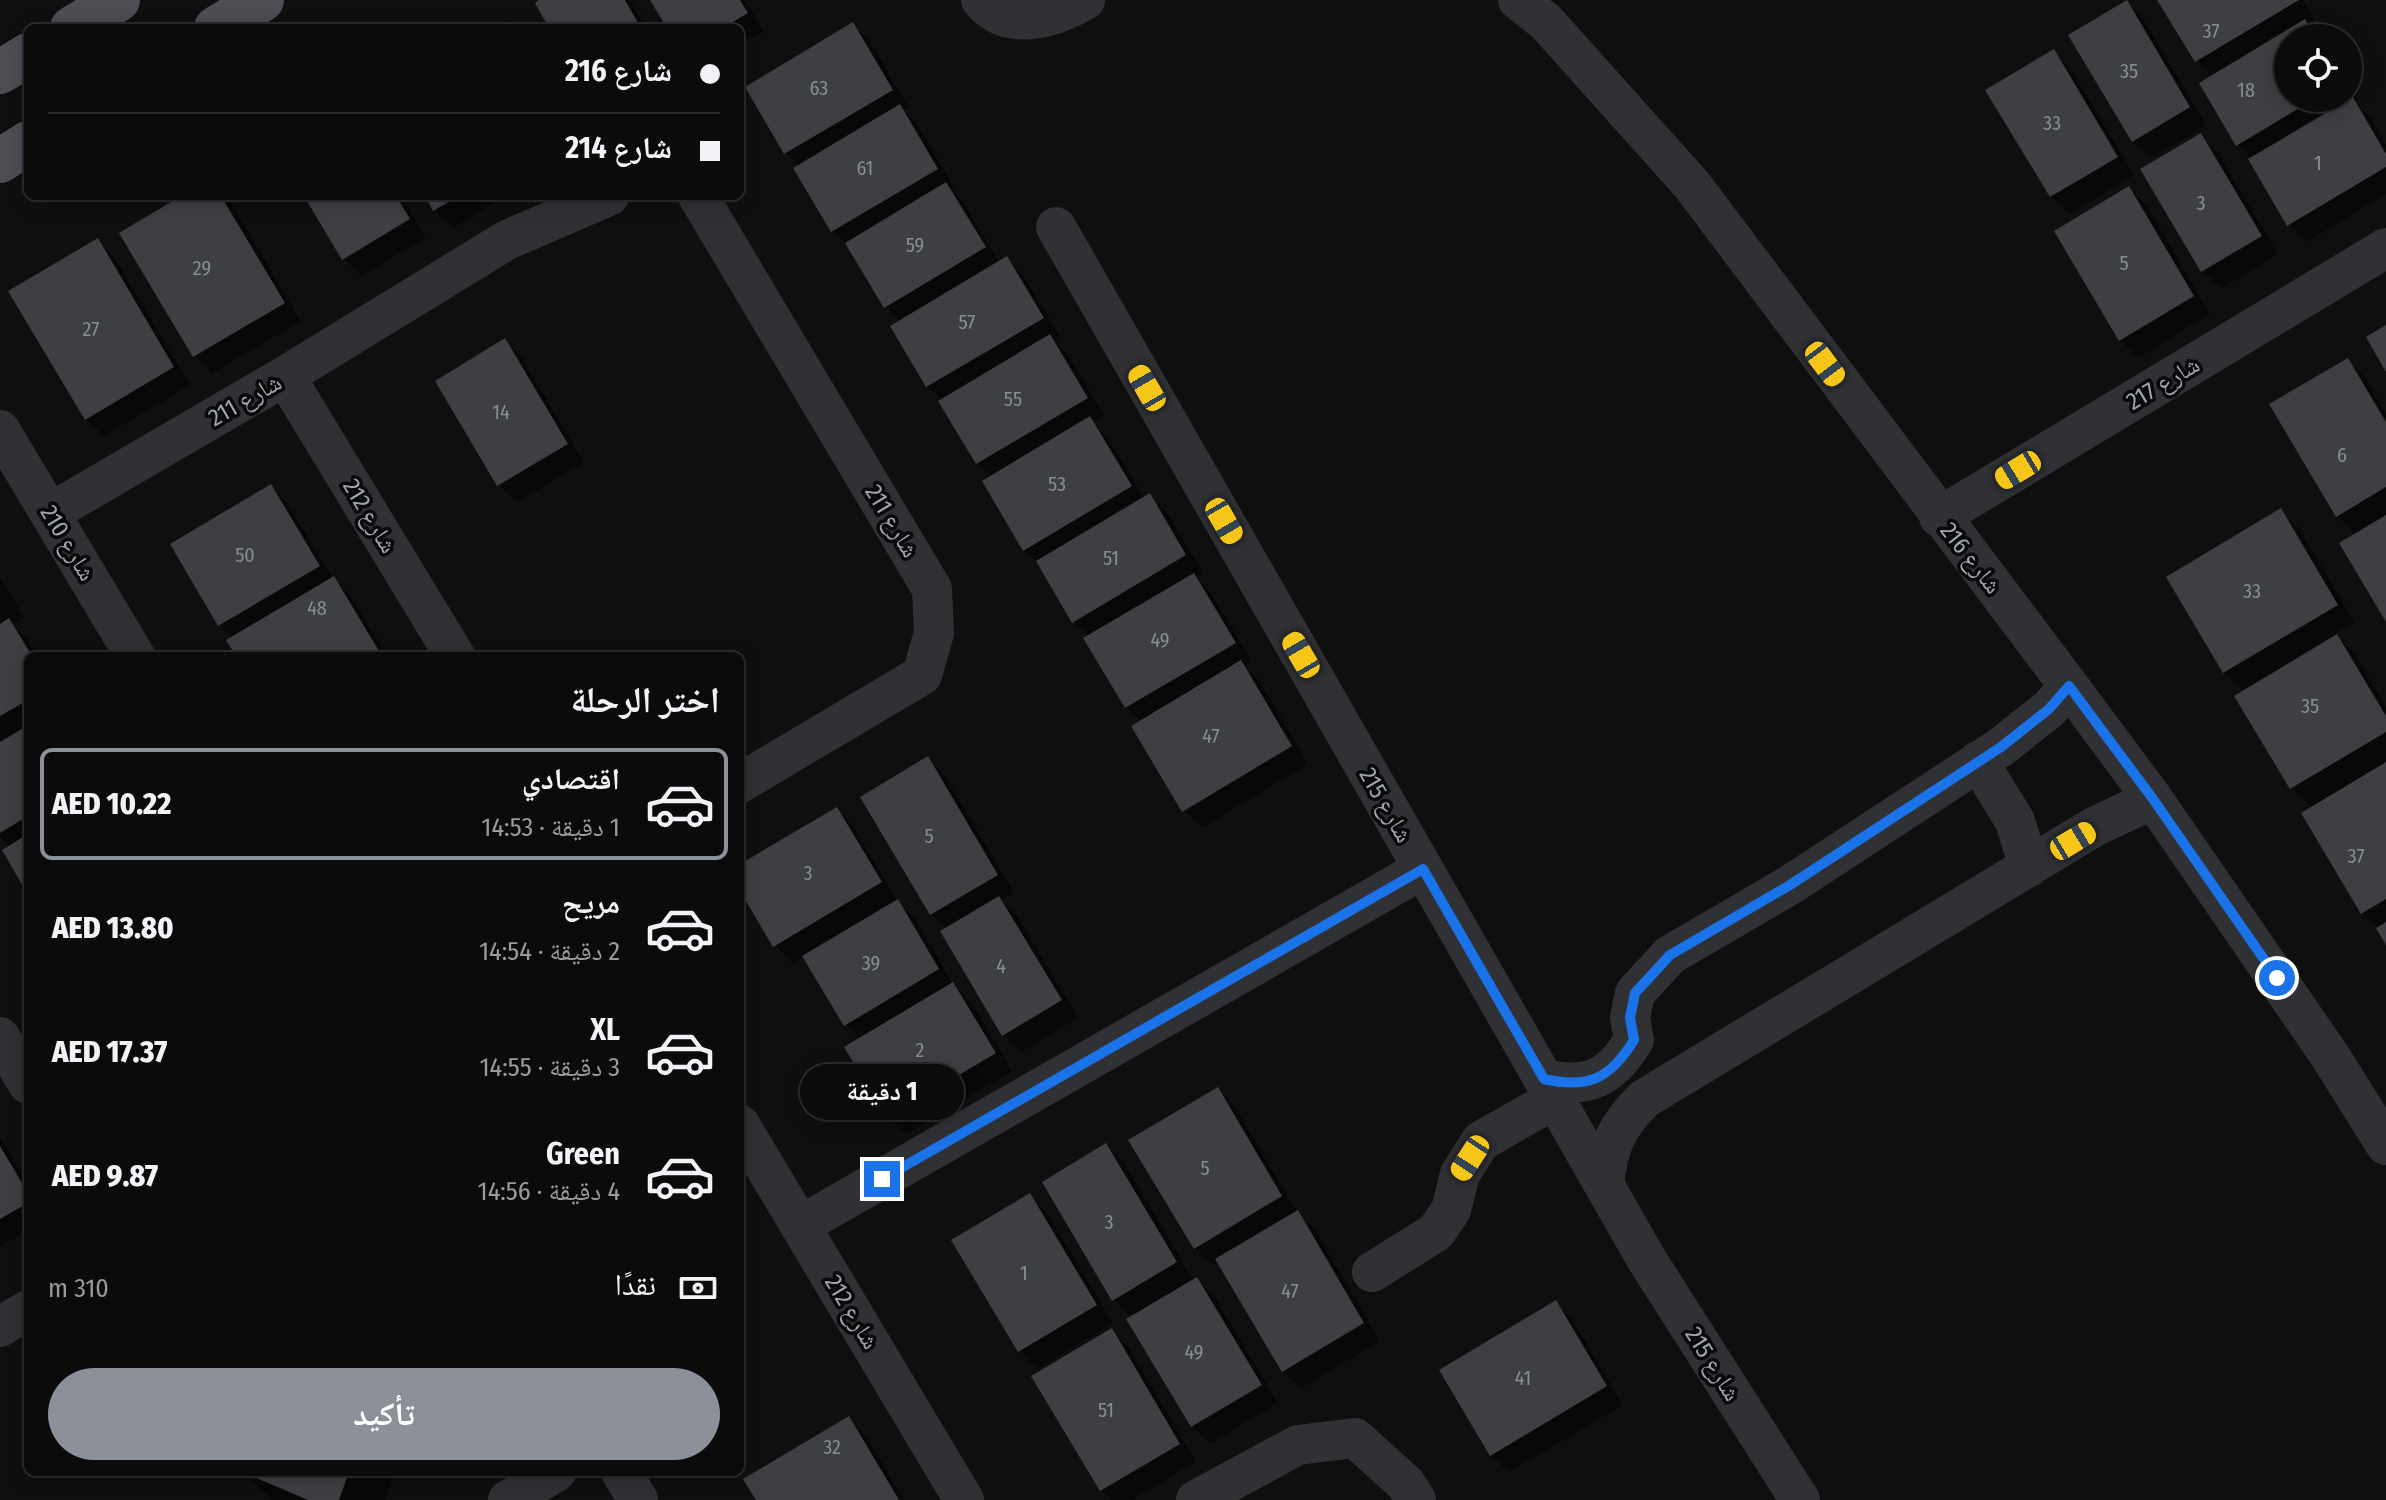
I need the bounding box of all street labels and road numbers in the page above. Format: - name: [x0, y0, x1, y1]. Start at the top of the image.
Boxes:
- street label: شارع 217: [2121, 350, 2205, 417]
- street label: شارع 211: [203, 368, 287, 433]
- street label: شارع 212: [336, 474, 403, 559]
- street label: شارع 211: [859, 480, 925, 563]
- street label: شارع 210: [34, 500, 101, 586]
- street label: شارع 216: [1934, 517, 2007, 600]
- street label: شارع 215: [1353, 763, 1419, 848]
- street label: شارع 212: [818, 1270, 885, 1355]
- street label: شارع 215: [1679, 1322, 1747, 1407]

